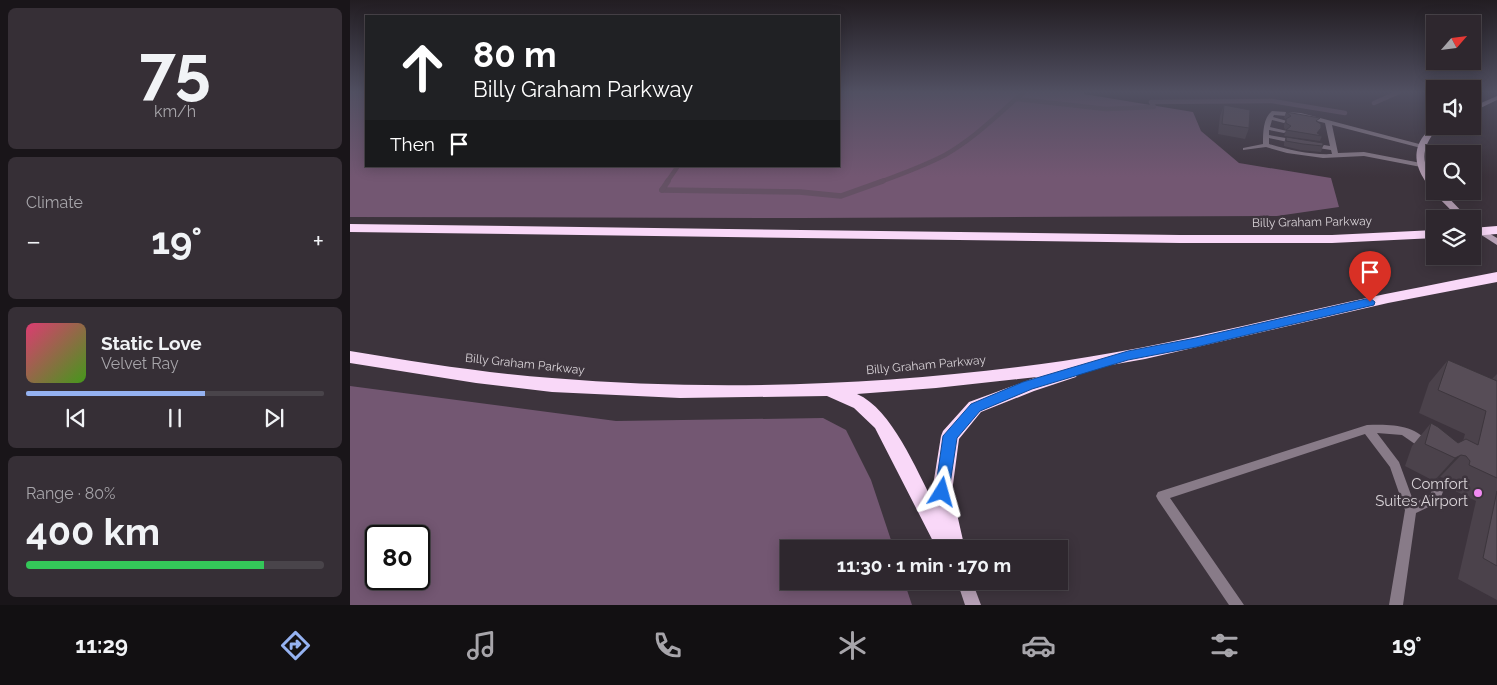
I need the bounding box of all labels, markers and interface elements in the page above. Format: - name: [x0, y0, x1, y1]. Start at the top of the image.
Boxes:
- north arrow: [1426, 15, 1481, 70]
- map controls: [1426, 15, 1481, 265]
- text: 75: [139, 31, 211, 107]
- text: 80 m: [473, 34, 557, 75]
- icon: ahead: [390, 35, 455, 100]
- text: Billy Graham Parkway: [473, 76, 693, 102]
- button: sound: [1426, 80, 1481, 135]
- text: km/h: [154, 102, 196, 121]
- icon: arrive: [445, 130, 473, 158]
- text: Then: [390, 133, 435, 155]
- button: search: [1426, 145, 1481, 200]
- text: Climate: [26, 193, 83, 212]
- button: layers: [1426, 210, 1481, 265]
- street label: Billy Graham Parkway: [1252, 214, 1373, 230]
- text: 19°: [151, 218, 202, 263]
- text: −: [26, 225, 41, 258]
- text: +: [312, 225, 324, 258]
- pin: [1349, 251, 1391, 302]
- icon: arrive: [1356, 258, 1384, 286]
- text: Static Love: [101, 332, 202, 354]
- street label: Billy Graham Parkway: [465, 351, 586, 377]
- street label: Billy Graham Parkway: [866, 353, 987, 377]
- text: Velvet Ray: [101, 354, 179, 373]
- icon: previous: [62, 404, 90, 432]
- icon: pause: [161, 404, 189, 432]
- icon: next: [260, 404, 288, 432]
- position arrow: [915, 465, 967, 517]
- place label: Comfort Suites Airport: [1375, 475, 1468, 510]
- text: Range · 80%: [26, 484, 116, 503]
- marker: Comfort Suites Airport: [1472, 487, 1484, 499]
- text: 400 km: [26, 509, 160, 554]
- speed limit sign: 80: [365, 525, 430, 590]
- text: 11:30 · 1 min · 170 m: [837, 554, 1011, 576]
- icon: directions: [278, 628, 313, 663]
- icon: music: [464, 628, 499, 663]
- icon: phone: [650, 628, 685, 663]
- icon: climate: [835, 628, 870, 663]
- icon: car: [1021, 628, 1056, 663]
- icon: filters: [1207, 628, 1242, 663]
- text: 11:29: [75, 632, 128, 658]
- text: 19°: [1392, 632, 1422, 658]

